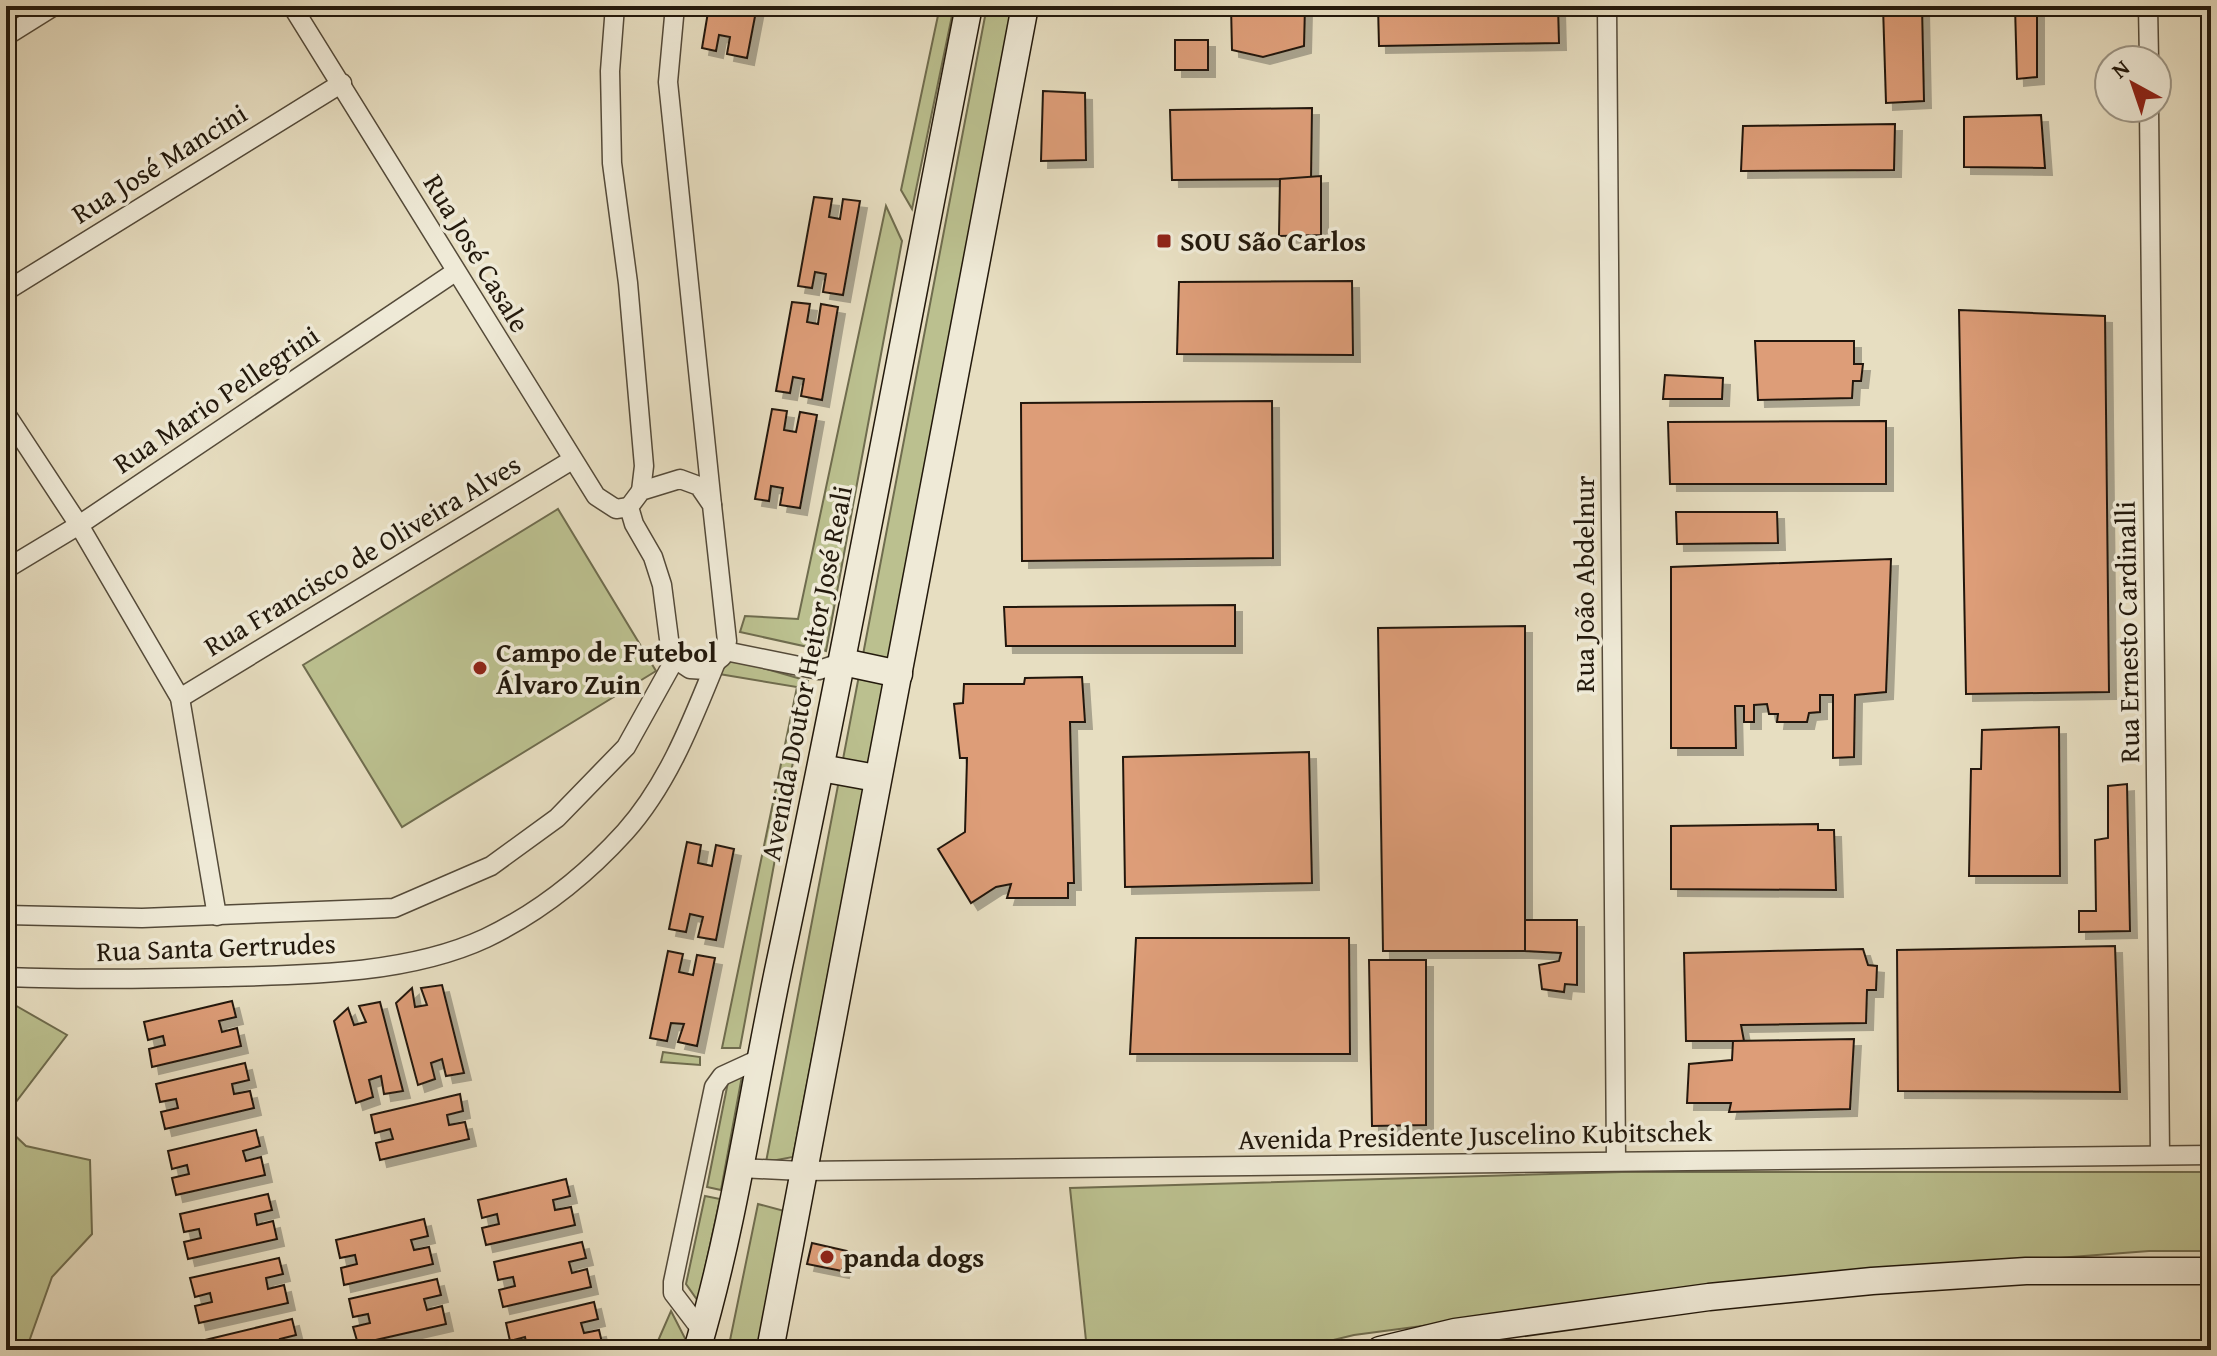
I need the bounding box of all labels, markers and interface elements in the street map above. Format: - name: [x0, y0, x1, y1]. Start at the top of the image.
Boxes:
- north arrow: [2093, 44, 2173, 124]
- text: N: [2104, 52, 2136, 86]
- street label: Rua José Mancini: [63, 92, 255, 233]
- street label: Rua José Casale: [414, 166, 541, 340]
- place label: SOU São Carlos: [1180, 220, 1366, 261]
- marker: SOU São Carlos: [1155, 232, 1173, 250]
- street label: Rua Mario Pellegrini: [104, 314, 327, 483]
- street label: Rua Francisco de Oliveira Alves: [196, 443, 528, 666]
- street label: Rua João Abdelnur: [1563, 475, 1604, 693]
- street label: Avenida Doutor Heitor José Reali: [749, 482, 862, 864]
- street label: Rua Ernesto Cardinalli: [2104, 501, 2149, 763]
- place label: Campo de Futebol Álvaro Zuin: [496, 631, 717, 704]
- marker: Campo de Futebol Álvaro Zuin: [471, 659, 489, 677]
- street label: Rua Santa Gertrudes: [96, 922, 336, 971]
- street label: Avenida Presidente Juscelino Kubitschek: [1238, 1110, 1713, 1159]
- place label: panda dogs: [843, 1236, 984, 1277]
- marker: panda dogs: [818, 1248, 836, 1266]

